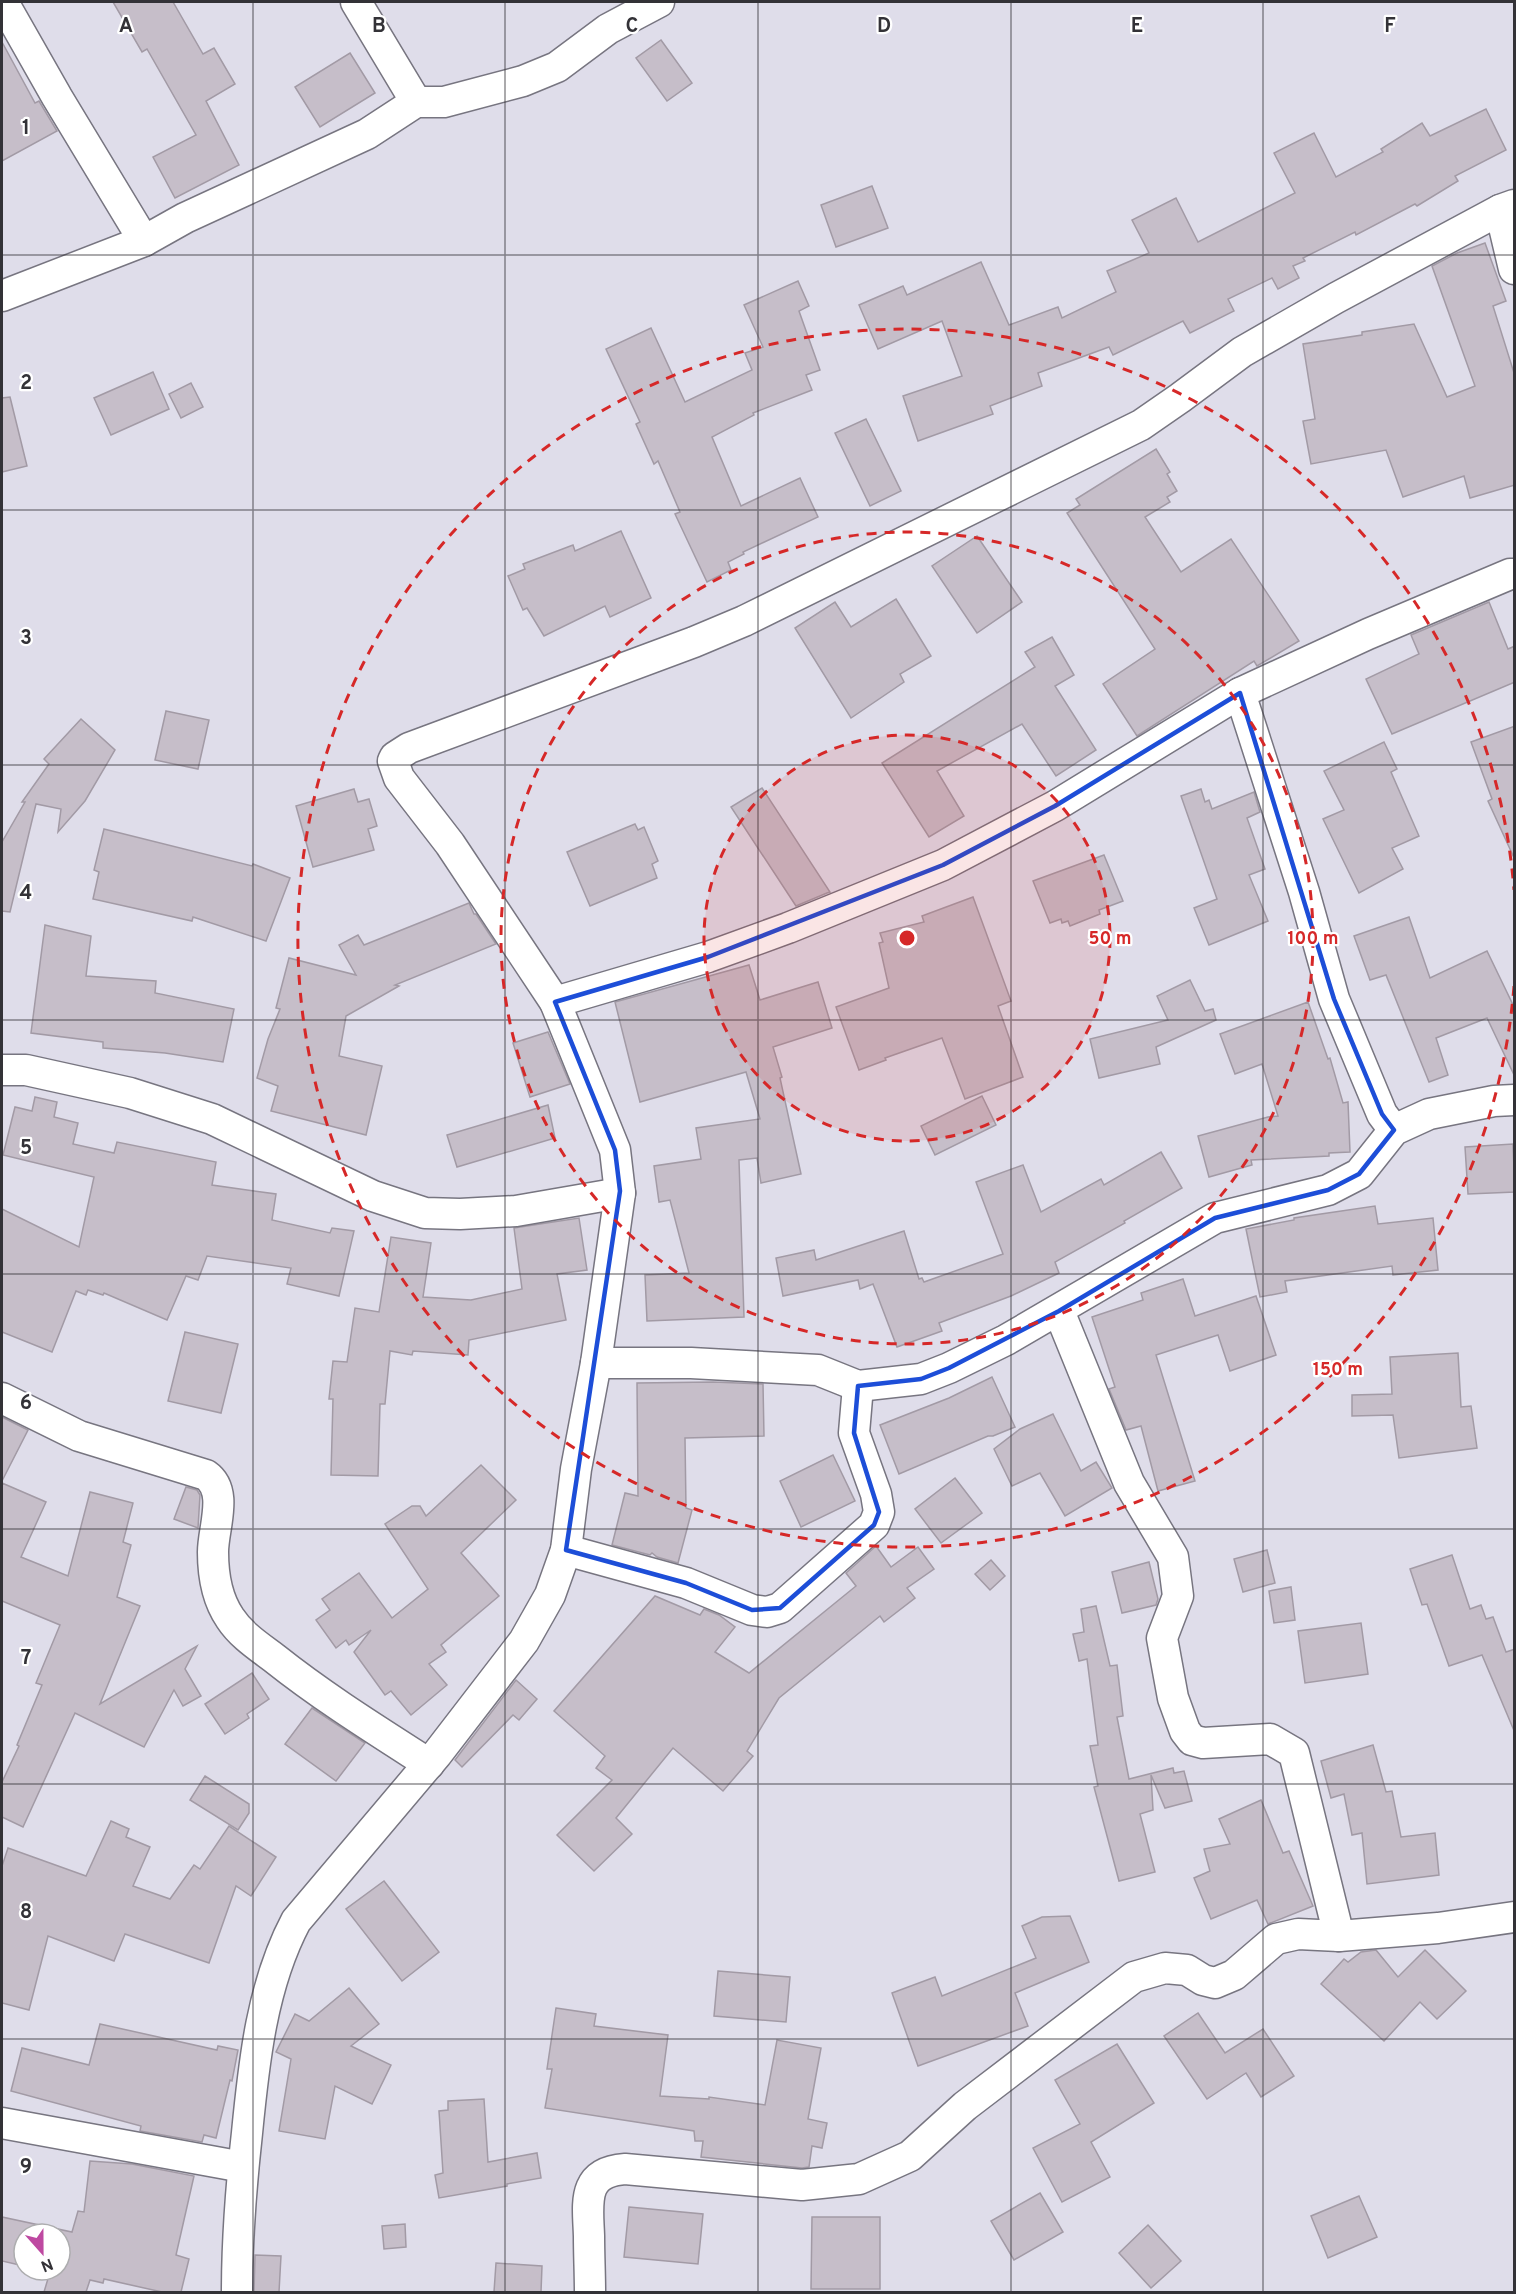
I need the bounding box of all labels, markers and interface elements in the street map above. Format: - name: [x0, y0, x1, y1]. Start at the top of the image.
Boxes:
- text: A: [119, 14, 133, 40]
- text: B: [372, 14, 386, 40]
- text: C: [626, 14, 638, 40]
- text: D: [877, 14, 891, 40]
- text: E: [1131, 14, 1143, 40]
- text: F: [1384, 14, 1396, 40]
- text: 1: [22, 116, 30, 142]
- text: 2: [20, 371, 32, 397]
- text: 3: [20, 626, 32, 652]
- text: 4: [20, 881, 32, 907]
- centre of rings: [897, 928, 917, 948]
- text: 50 m: [1088, 928, 1132, 951]
- text: 100 m: [1287, 928, 1339, 951]
- text: 5: [20, 1136, 32, 1162]
- text: 150 m: [1313, 1359, 1363, 1382]
- text: 6: [20, 1391, 32, 1417]
- text: 7: [21, 1646, 31, 1672]
- text: 8: [20, 1900, 32, 1926]
- text: 9: [20, 2155, 32, 2181]
- north arrow: [12, 2222, 72, 2282]
- text: N: [38, 2253, 56, 2276]

